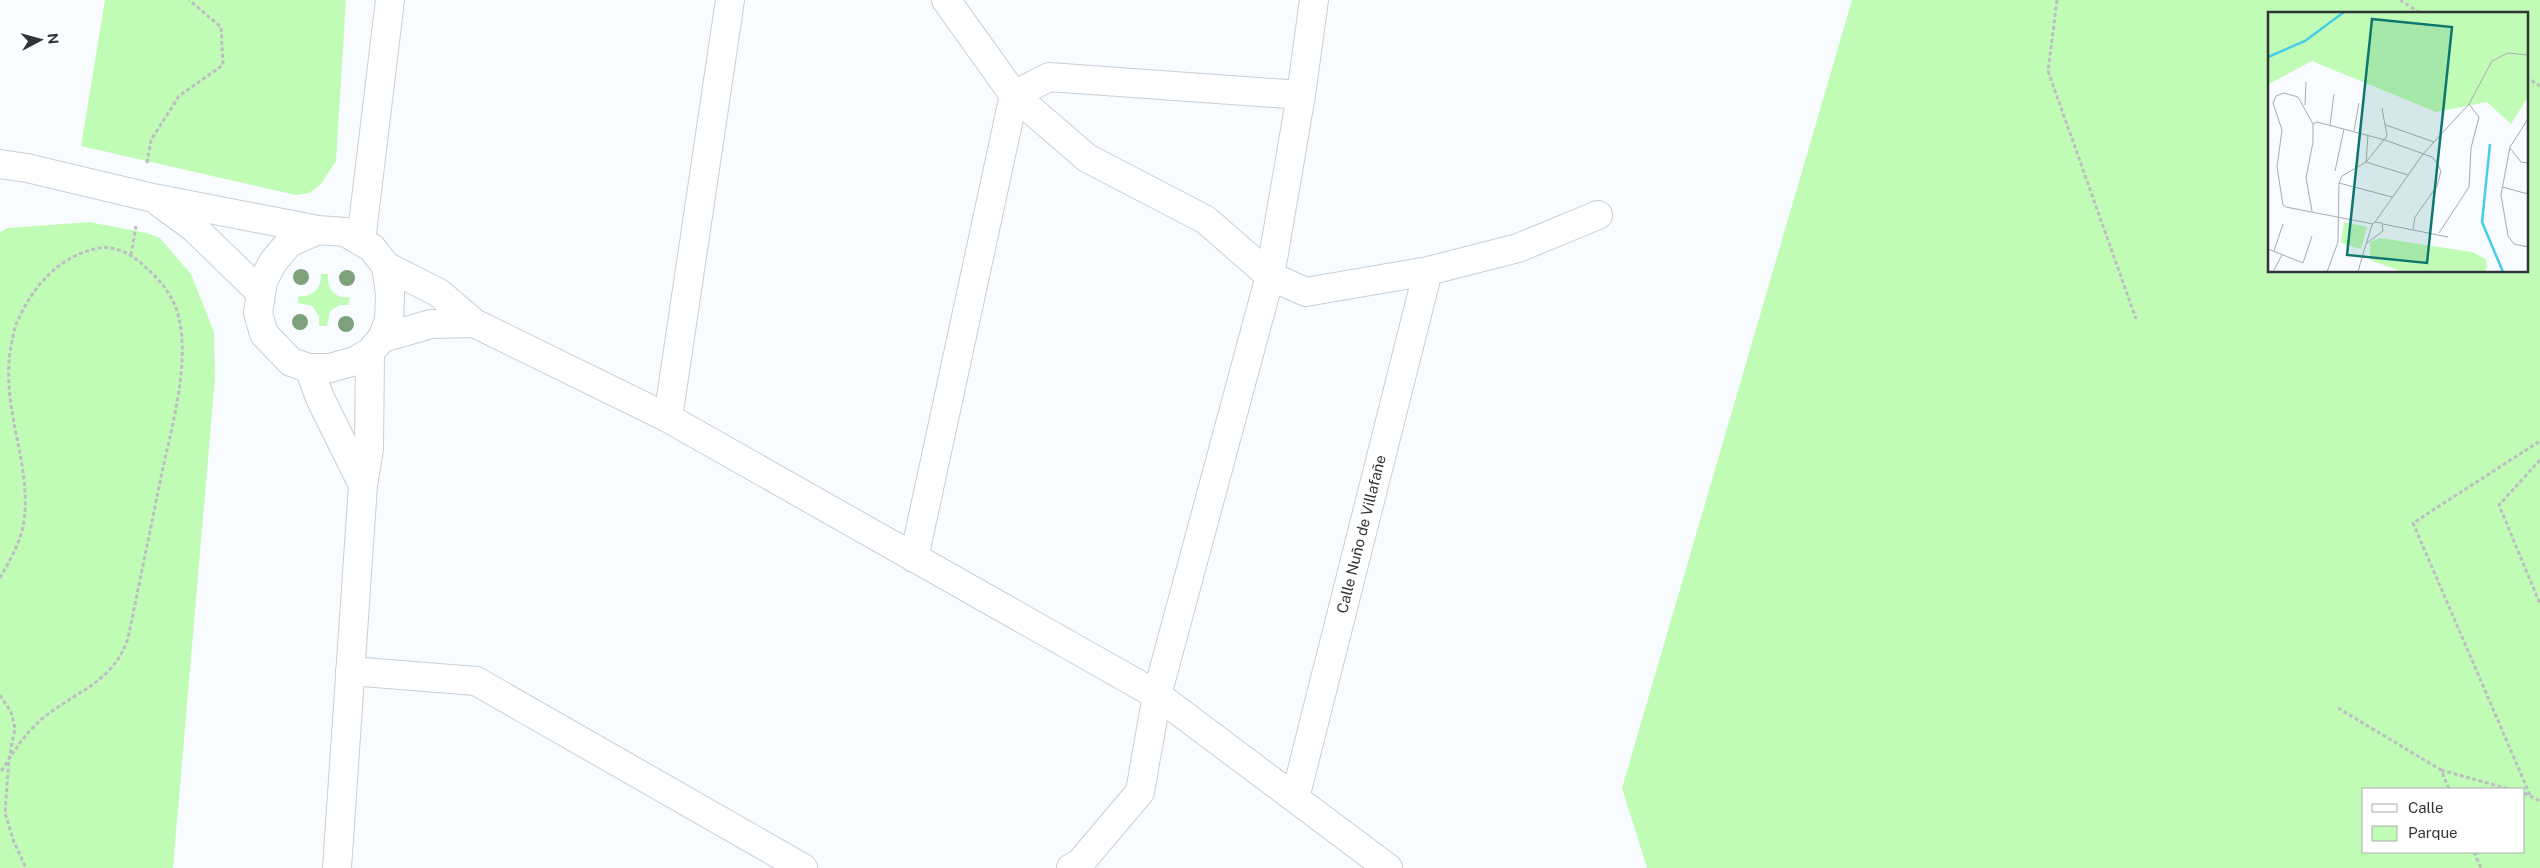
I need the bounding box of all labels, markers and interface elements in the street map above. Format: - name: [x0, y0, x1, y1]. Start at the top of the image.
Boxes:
- inset map: [2268, 12, 2528, 272]
- north arrow: [15, 15, 65, 65]
- text: N: [44, 32, 61, 45]
- street label: Calle Nuño de Villafañe: [1333, 453, 1389, 615]
- legend: [2362, 788, 2525, 853]
- text: Calle: [2408, 799, 2444, 816]
- text: Parque: [2408, 824, 2458, 841]

